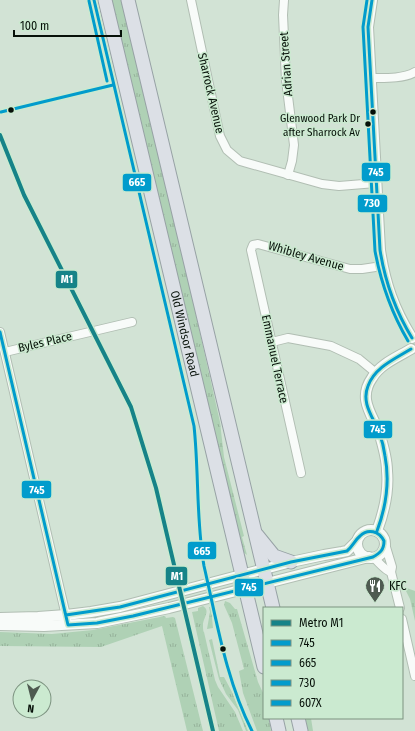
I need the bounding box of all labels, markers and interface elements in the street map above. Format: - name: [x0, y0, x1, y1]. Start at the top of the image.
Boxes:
- scale bar: [14, 12, 121, 38]
- text: 100 m: [20, 19, 49, 33]
- street label: Adrian Street: [277, 31, 295, 97]
- street label: Sharrock Avenue: [195, 51, 227, 135]
- unlabelled marker: [6, 105, 16, 115]
- unlabelled marker: [368, 107, 378, 117]
- place label: Glenwood Park Dr after Sharrock Av: [280, 112, 360, 139]
- marker: Glenwood Park Dr after Sharrock Av: [363, 119, 373, 129]
- line badge: 745: [361, 162, 391, 182]
- text: 745: [368, 166, 384, 179]
- line badge: 665: [122, 173, 152, 192]
- text: 665: [129, 176, 146, 189]
- line badge: 730: [357, 194, 388, 213]
- text: 730: [364, 197, 380, 210]
- street label: Whibley Avenue: [267, 239, 345, 273]
- line badge: M1: [55, 270, 78, 289]
- text: M1: [61, 273, 73, 286]
- street label: Old Windsor Road: [168, 289, 202, 378]
- street label: Emmanuel Terrace: [259, 314, 291, 404]
- street label: Byles Place: [17, 329, 73, 355]
- line badge: 745: [363, 420, 393, 439]
- text: 745: [370, 423, 386, 436]
- line badge: 745: [21, 480, 52, 499]
- text: 745: [29, 484, 45, 497]
- line badge: 665: [187, 541, 217, 560]
- text: 665: [194, 545, 211, 558]
- line badge: M1: [165, 566, 188, 586]
- text: M1: [171, 570, 183, 583]
- restaurant icon: KFC: [364, 575, 386, 603]
- line badge: 745: [234, 578, 264, 597]
- place label: KFC: [389, 579, 407, 593]
- text: 745: [241, 581, 257, 594]
- legend: [263, 607, 403, 719]
- text: Metro M1: [299, 616, 343, 630]
- text: 745: [299, 636, 315, 650]
- unlabelled marker: [218, 644, 228, 654]
- text: 665: [299, 656, 317, 670]
- text: 730: [299, 676, 315, 690]
- north arrow: [12, 679, 52, 719]
- text: 607X: [299, 696, 322, 710]
- text: N: [27, 702, 35, 715]

